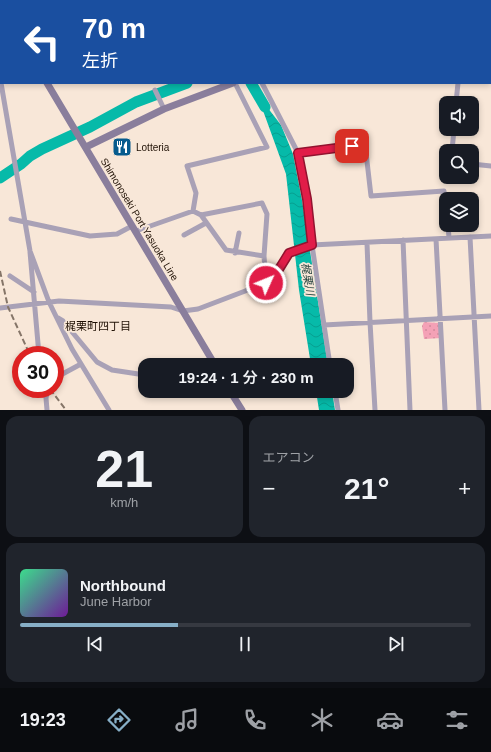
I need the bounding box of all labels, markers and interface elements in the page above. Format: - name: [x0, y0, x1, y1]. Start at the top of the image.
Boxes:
- text: 70 m: [82, 13, 146, 44]
- icon: left: [16, 16, 68, 68]
- text: 左折: [82, 51, 118, 71]
- map controls: [439, 96, 479, 232]
- button: sound: [439, 96, 479, 136]
- pin: [335, 129, 369, 163]
- icon: arrive: [341, 135, 363, 157]
- restaurant icon: Lotteria: [111, 136, 133, 158]
- place label: Lotteria: [136, 142, 170, 153]
- button: search: [439, 144, 479, 184]
- street label: Shimonoseki Port Yasuoka Line: [99, 156, 181, 283]
- button: layers: [439, 192, 479, 232]
- position arrow: [245, 262, 287, 304]
- water label: 梶栗川: [299, 262, 317, 297]
- district label: 梶栗町四丁目: [65, 320, 131, 332]
- speed limit sign: 30: [12, 346, 64, 398]
- text: 19:24 · 1 分 · 230 m: [178, 369, 314, 386]
- text: 21: [95, 440, 153, 498]
- text: エアコン: [263, 450, 315, 465]
- text: 21°: [344, 472, 389, 505]
- text: −: [263, 476, 275, 501]
- text: +: [458, 476, 471, 501]
- text: km/h: [110, 495, 138, 510]
- text: Northbound: [80, 577, 166, 594]
- text: June Harbor: [80, 594, 152, 609]
- icon: previous: [84, 633, 106, 655]
- icon: pause: [234, 633, 256, 655]
- icon: next: [385, 633, 407, 655]
- icon: directions: [105, 706, 133, 734]
- icon: music: [173, 706, 201, 734]
- icon: phone: [241, 706, 269, 734]
- icon: climate: [308, 706, 336, 734]
- icon: car: [376, 706, 404, 734]
- icon: filters: [443, 706, 471, 734]
- text: 19:23: [20, 710, 66, 730]

